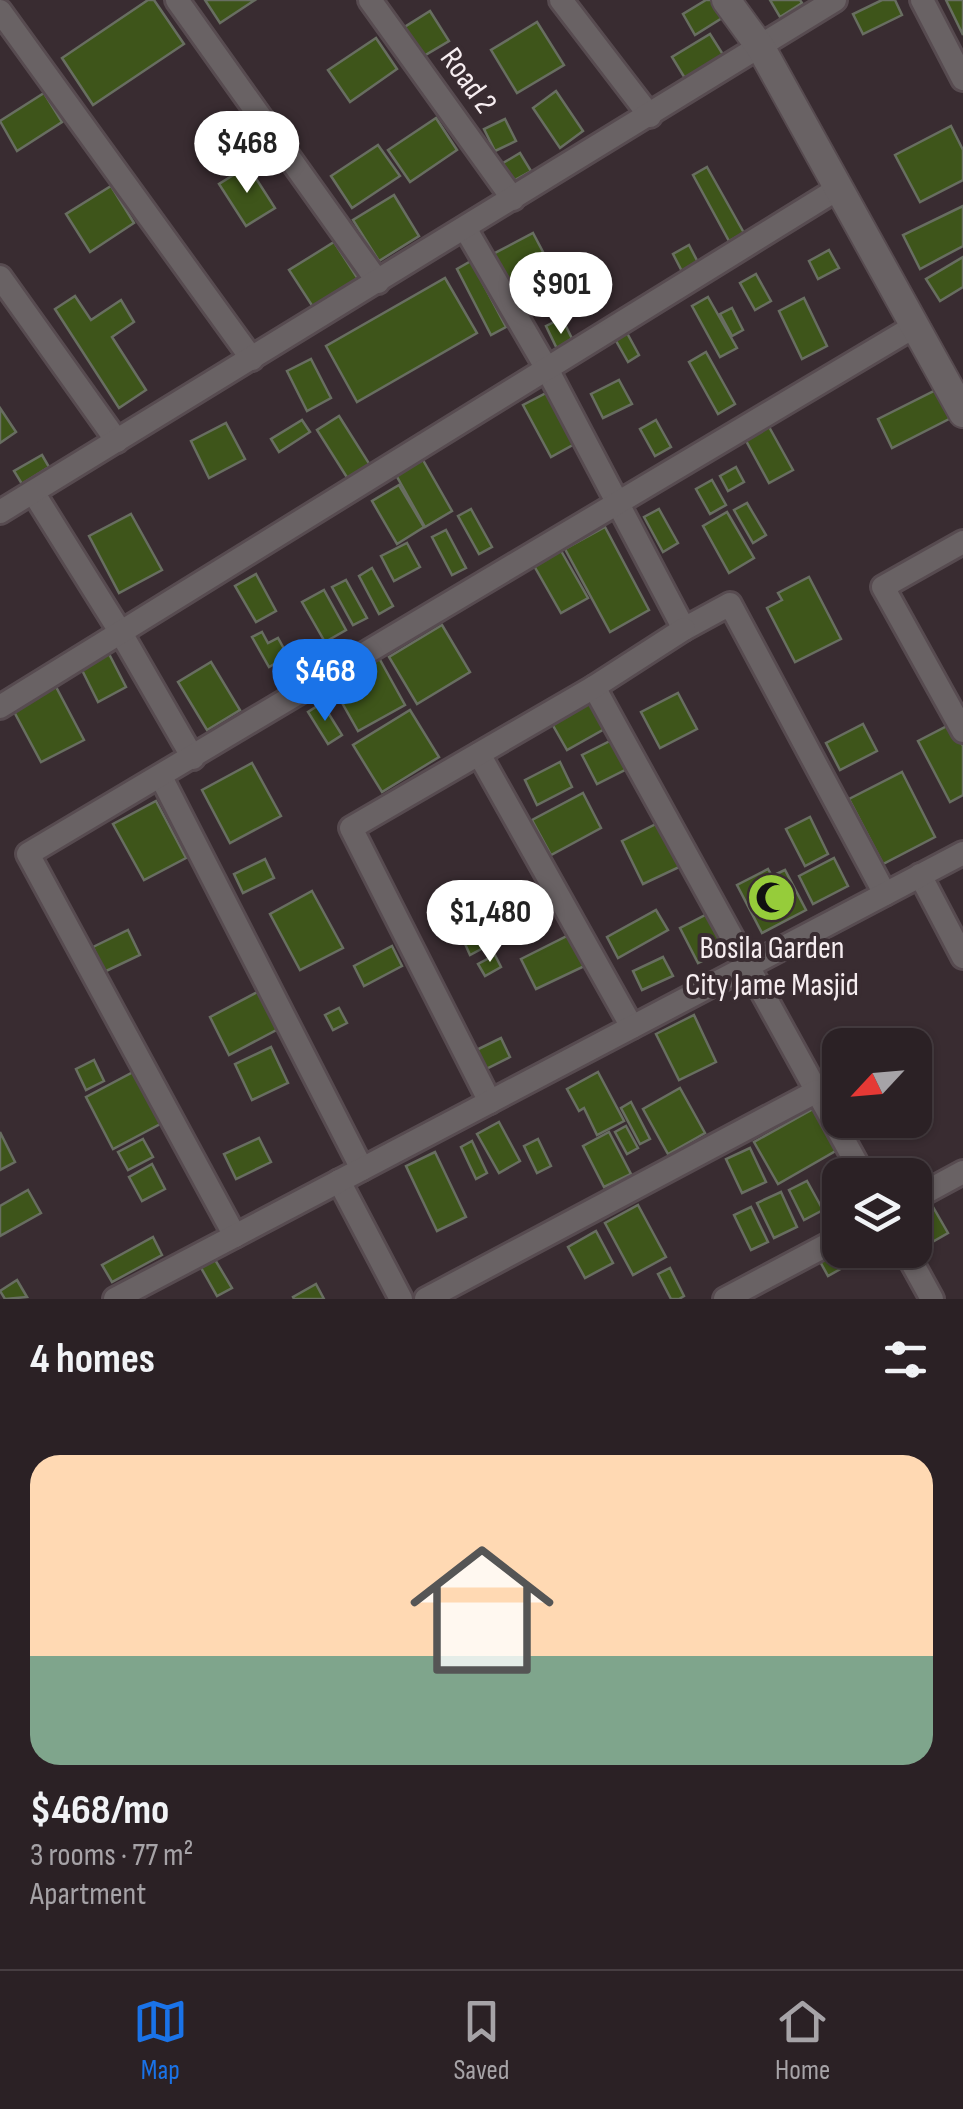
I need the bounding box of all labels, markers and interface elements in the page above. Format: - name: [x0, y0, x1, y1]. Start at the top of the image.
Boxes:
- street label: Road 2: [431, 41, 505, 121]
- pin: $468: [188, 111, 306, 196]
- text: $468: [216, 124, 278, 163]
- pin: $901: [502, 252, 620, 337]
- text: $901: [531, 265, 591, 304]
- pin: $468: [266, 639, 384, 724]
- text: $468: [294, 652, 356, 691]
- mosque icon: Bosila Garden City Jame Masjid: [746, 872, 798, 924]
- pin: $1,480: [409, 880, 571, 965]
- text: $1,480: [449, 893, 531, 932]
- place label: Bosila Garden City Jame Masjid: [685, 929, 859, 1005]
- north arrow: [822, 1028, 932, 1138]
- map controls: [822, 1028, 932, 1268]
- button: layers: [822, 1158, 932, 1268]
- icon: filters: [878, 1332, 933, 1387]
- text: 4 homes: [30, 1334, 155, 1385]
- icon: home: [392, 1520, 572, 1700]
- text: $468/mo: [30, 1785, 169, 1836]
- text: 3 rooms · 77 m²: [30, 1836, 194, 1875]
- text: Apartment: [30, 1875, 146, 1914]
- tab: Map: [133, 1994, 188, 2087]
- tab: Saved: [453, 1994, 510, 2087]
- tab: Home: [775, 1994, 830, 2087]

